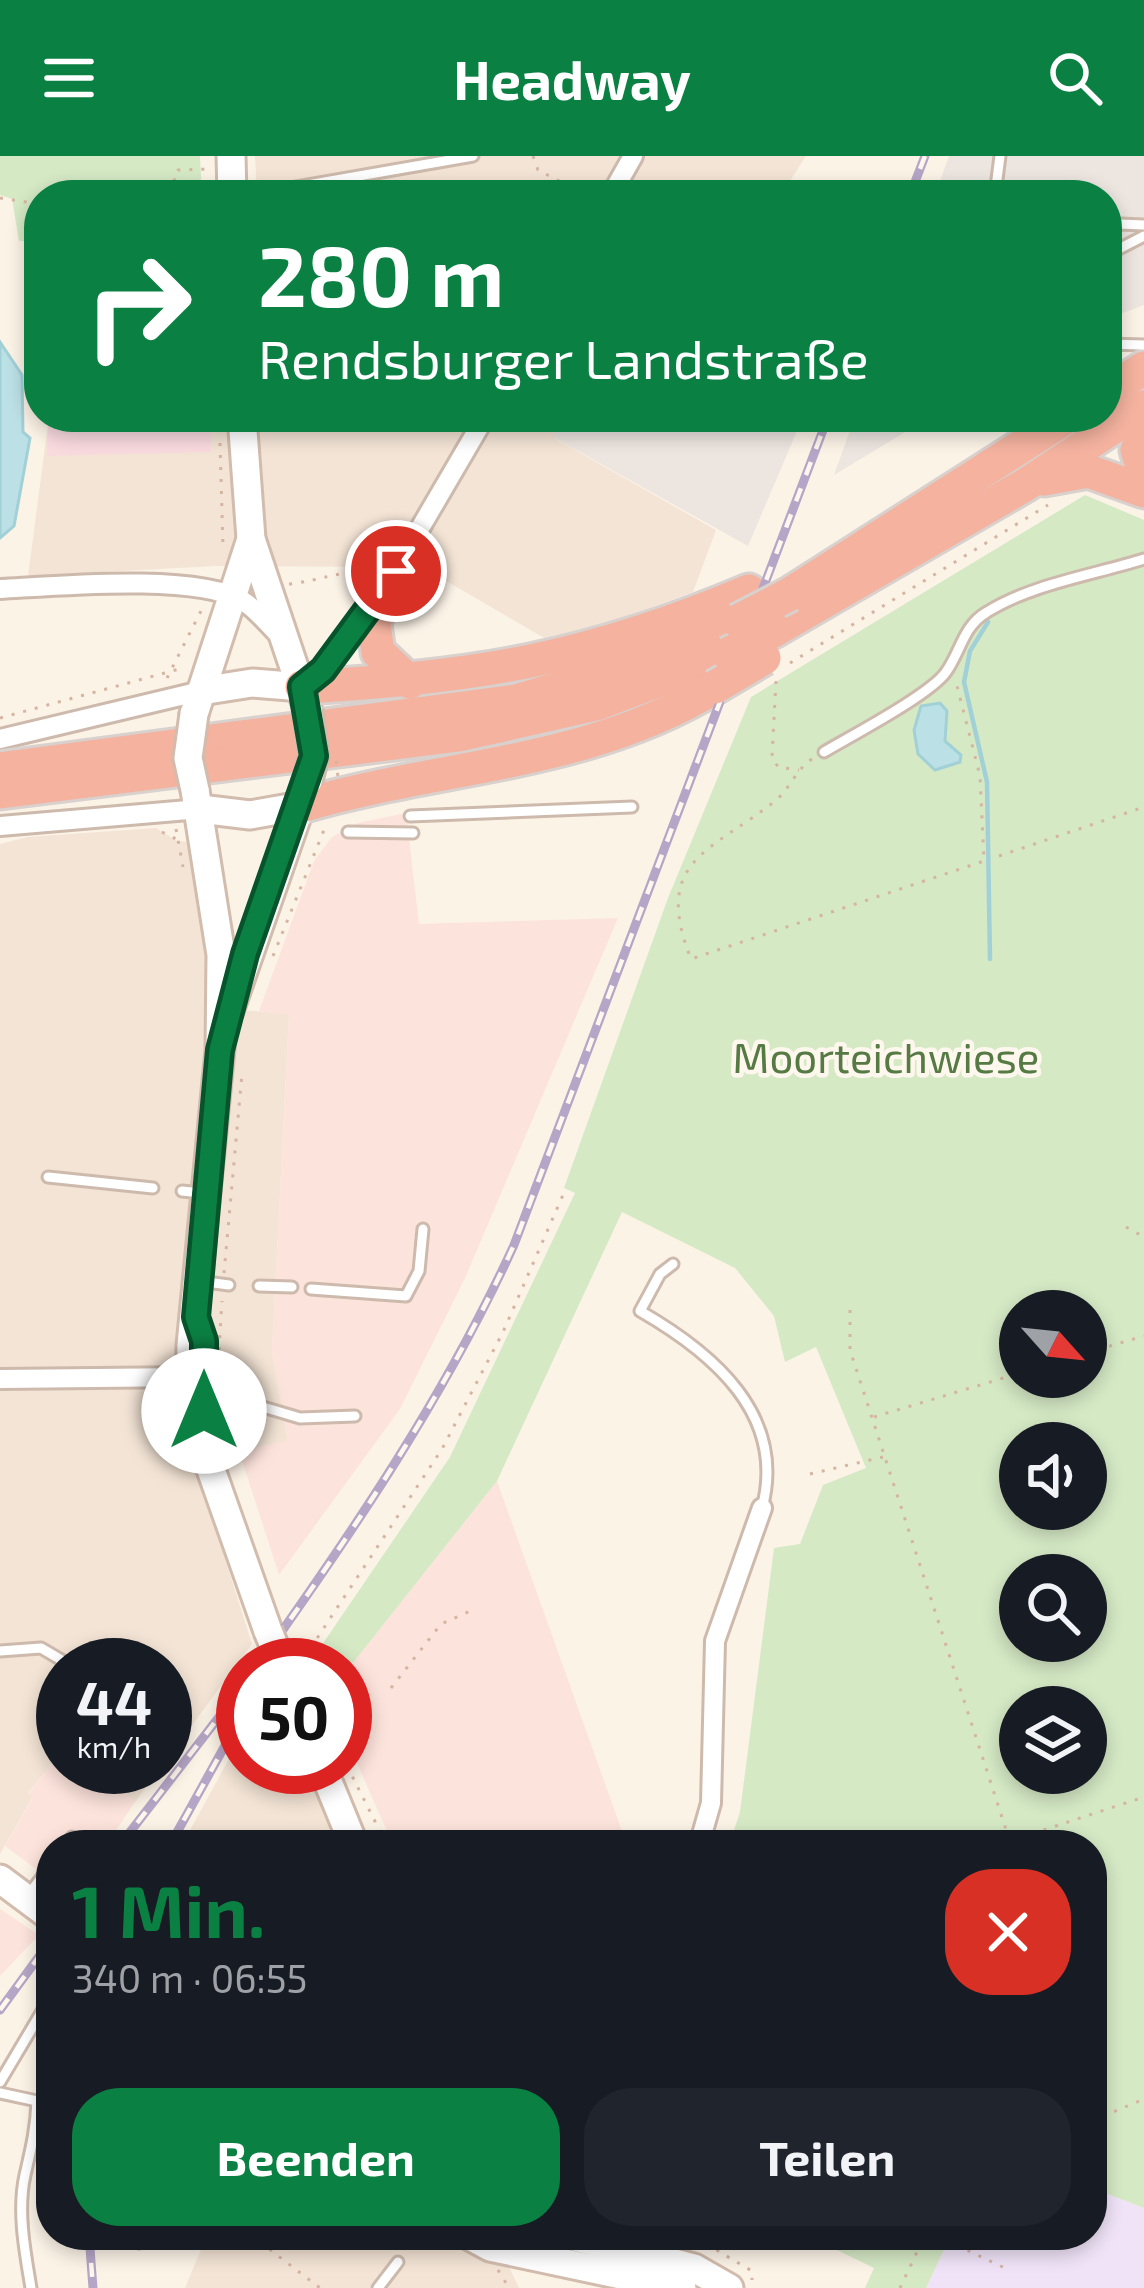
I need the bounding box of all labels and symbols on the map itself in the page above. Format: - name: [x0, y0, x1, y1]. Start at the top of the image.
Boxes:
- pin: [345, 520, 447, 622]
- park label: Moorteichwiese: [733, 1031, 1039, 1081]
- north arrow: [999, 1290, 1107, 1398]
- position arrow: [141, 1348, 267, 1474]
- speed limit sign: 50: [216, 1638, 372, 1794]

